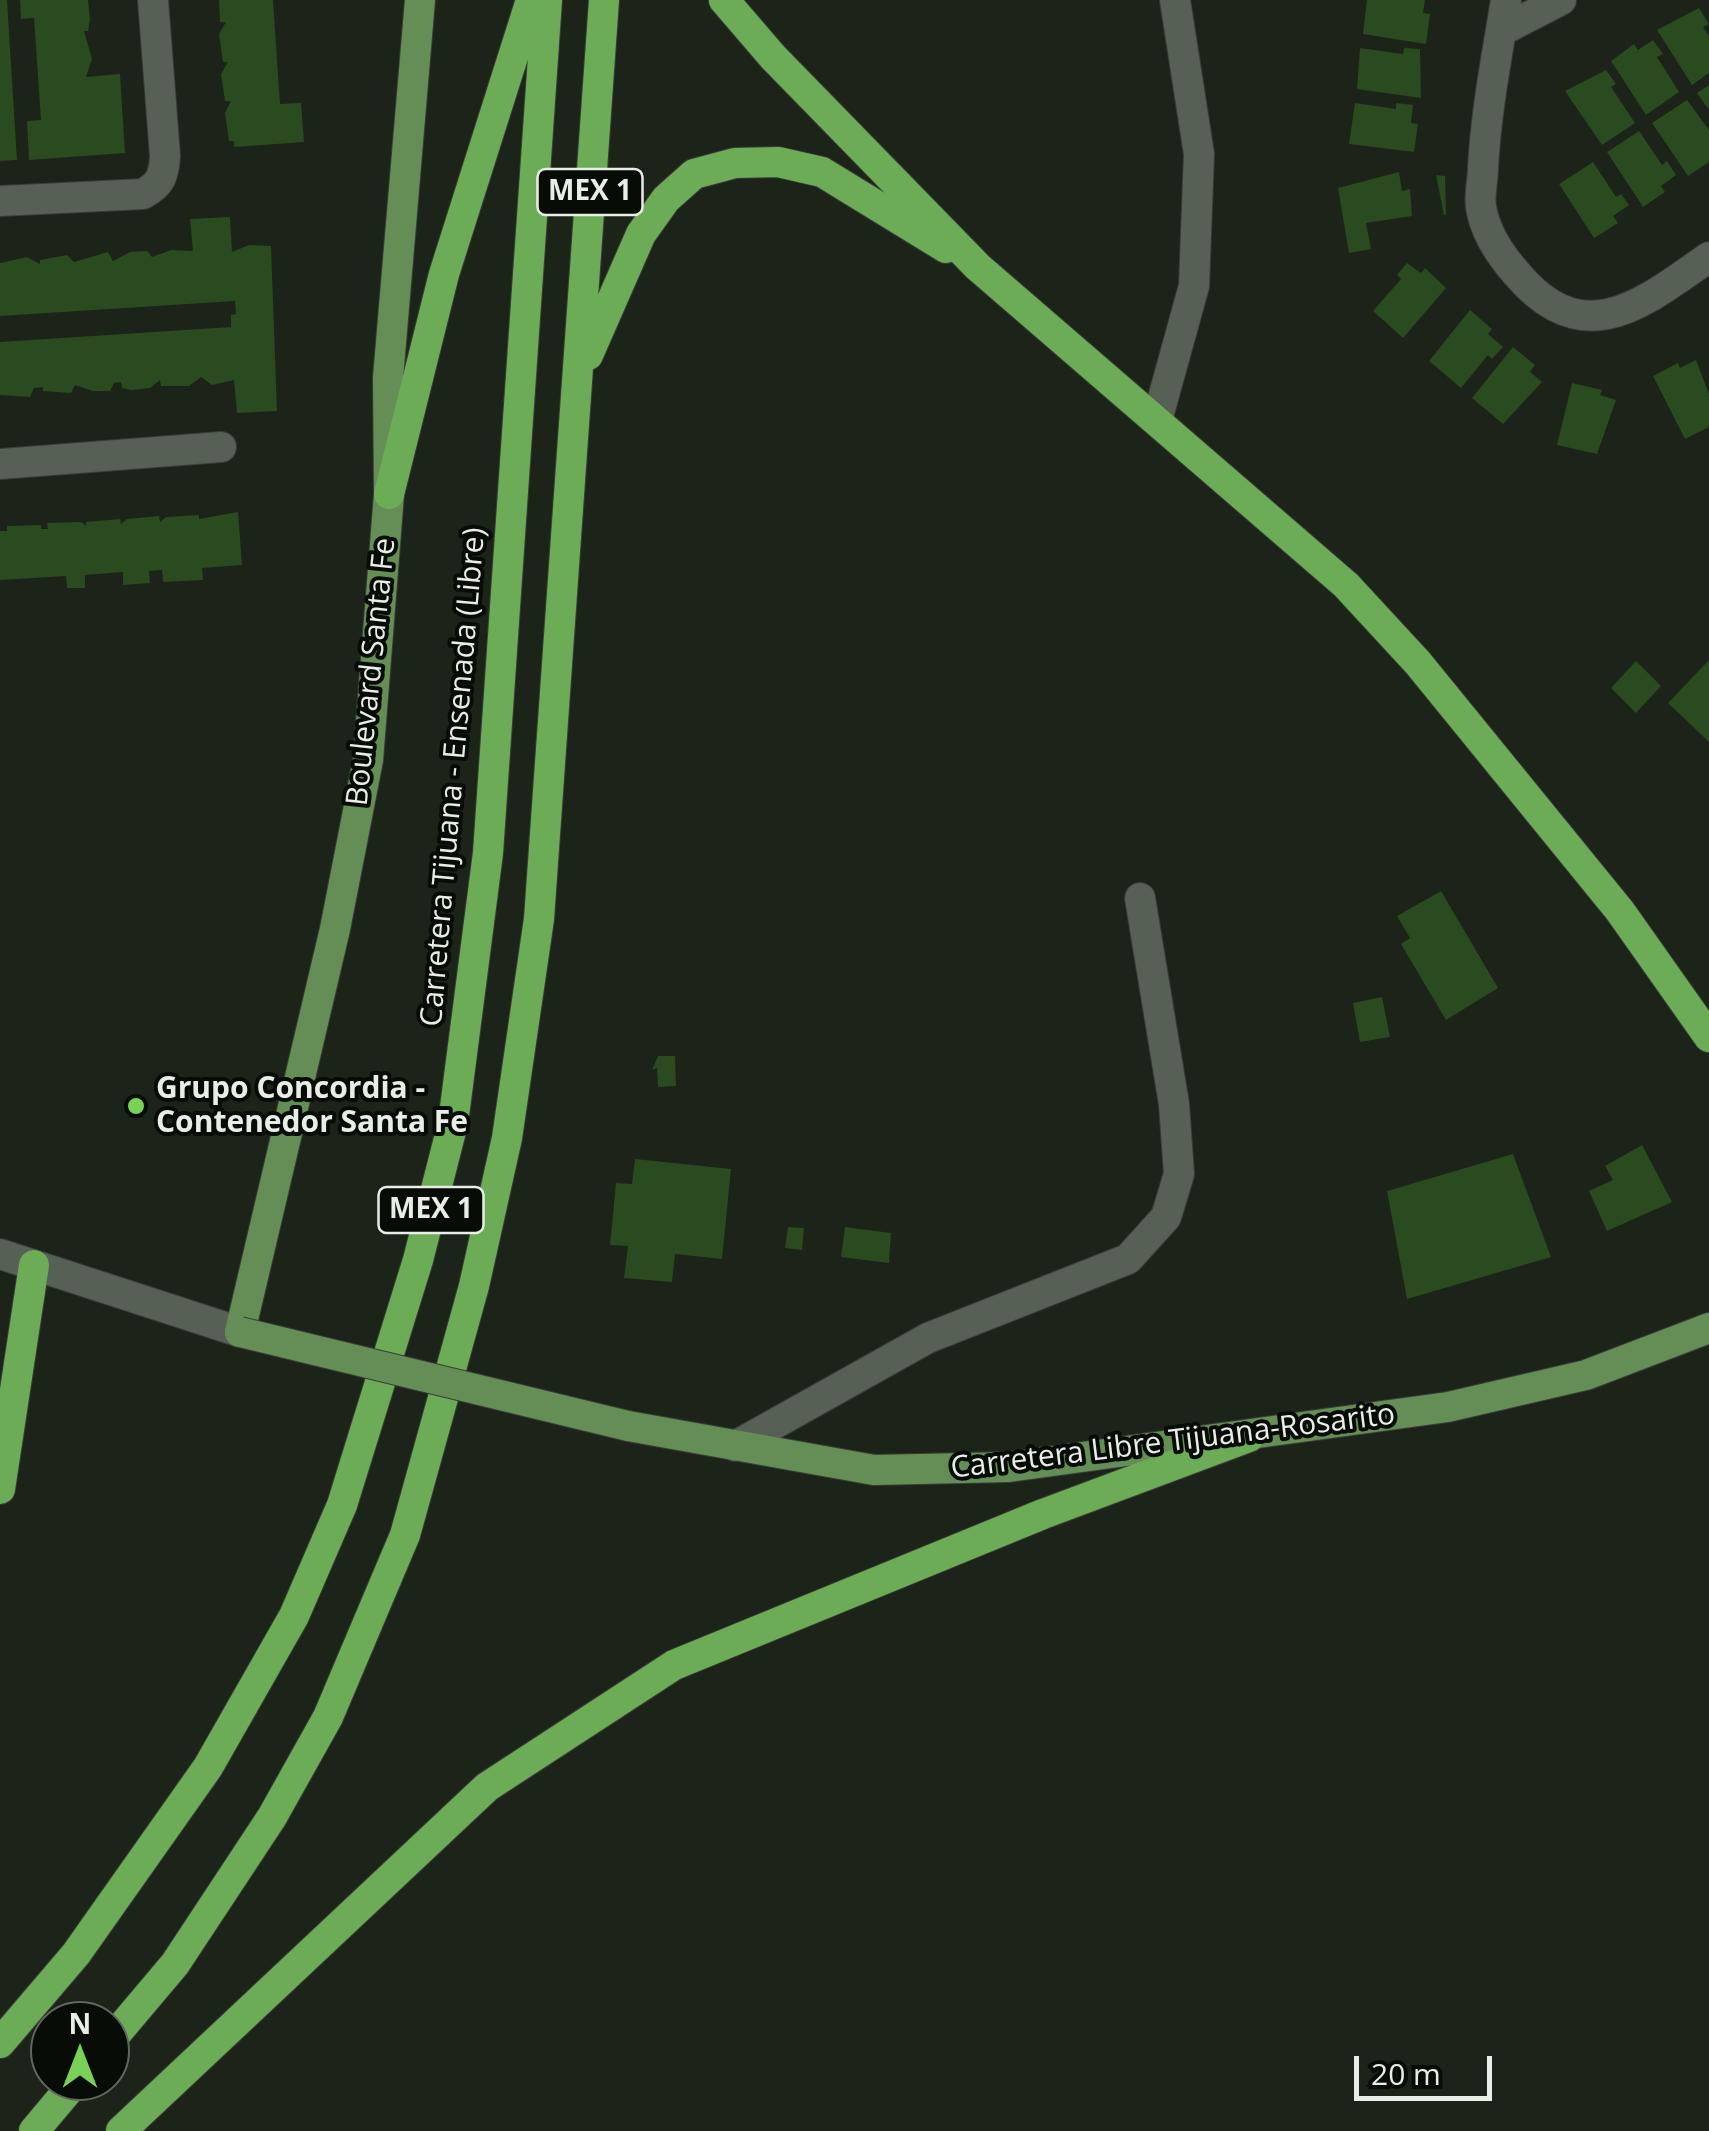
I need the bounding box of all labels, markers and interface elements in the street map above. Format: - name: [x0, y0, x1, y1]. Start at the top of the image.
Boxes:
- road number: MEX 1: [538, 169, 642, 215]
- street label: Carretera Tijuana - Ensenada (Libre): [414, 526, 494, 1028]
- street label: Boulevard Santa Fe: [340, 536, 404, 808]
- place label: Grupo Concordia - Contenedor Santa Fe: [156, 1071, 468, 1142]
- marker: Grupo Concordia - Contenedor Santa Fe: [125, 1095, 147, 1117]
- road number: MEX 1: [378, 1187, 484, 1233]
- street label: Carretera Libre Tijuana-Rosarito: [949, 1397, 1397, 1487]
- north arrow: [30, 2001, 130, 2101]
- text: N: [69, 2004, 91, 2042]
- scale bar: [1359, 2036, 1496, 2098]
- text: 20 m: [1371, 2053, 1441, 2094]

